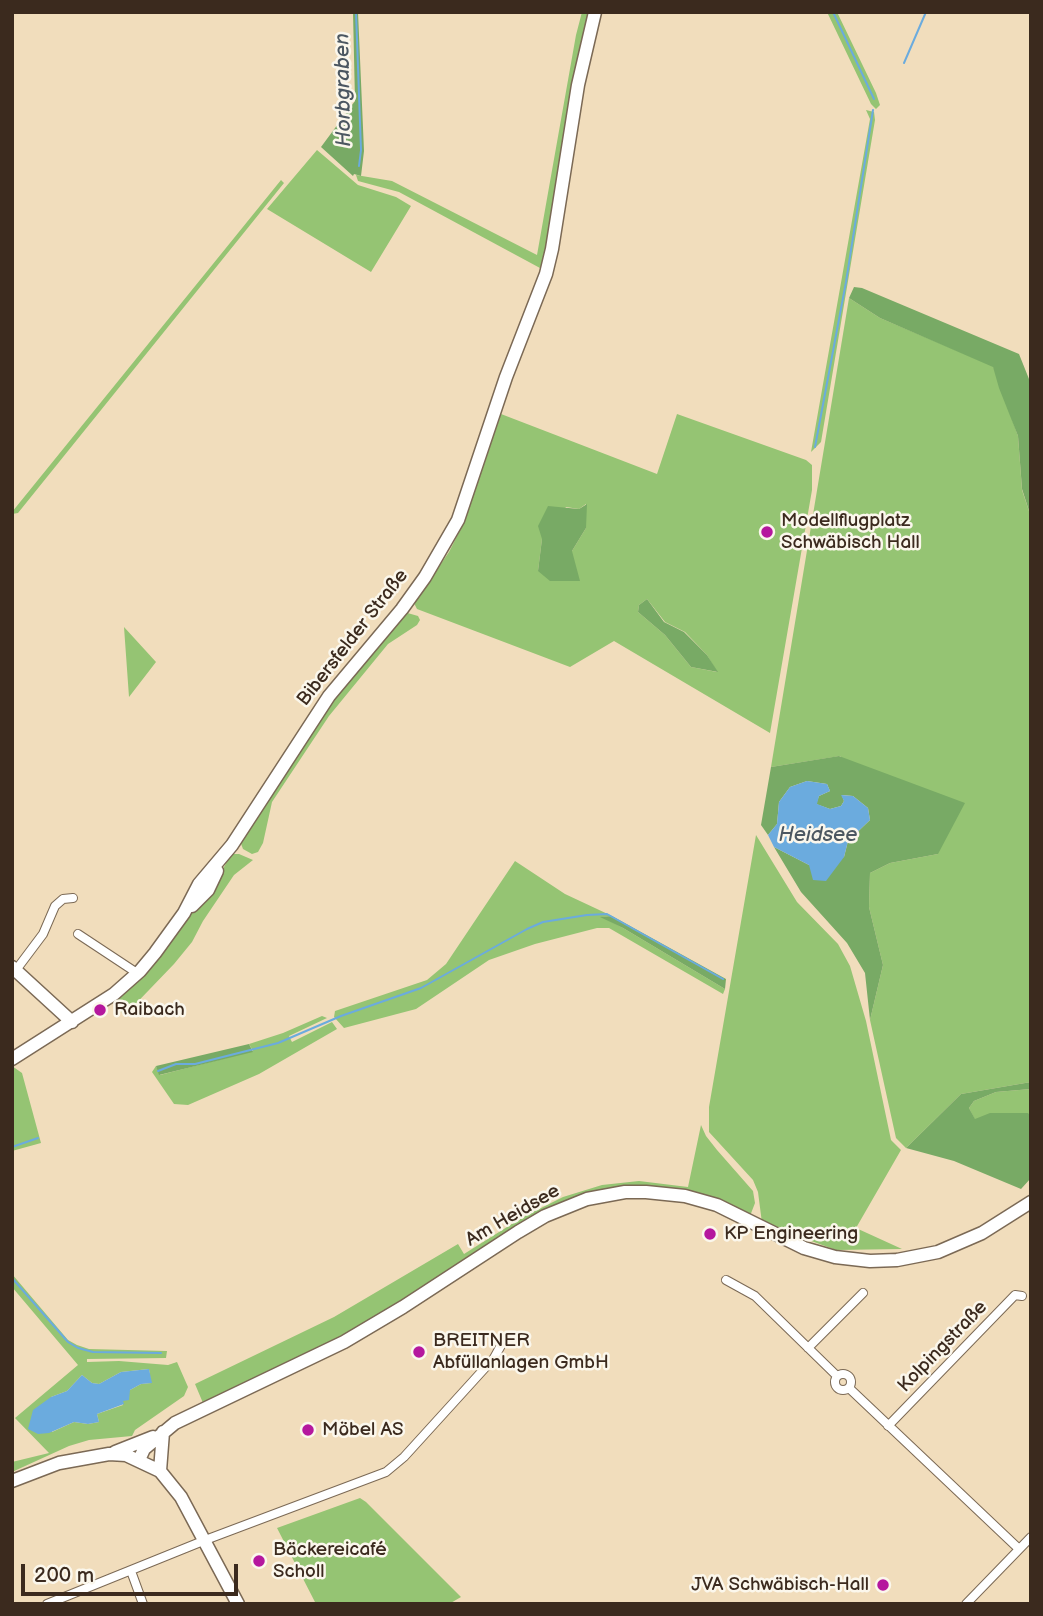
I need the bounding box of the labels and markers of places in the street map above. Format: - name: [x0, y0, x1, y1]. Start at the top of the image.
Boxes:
- place label: Modellflugplatz Schwäbisch Hall: [781, 510, 920, 554]
- marker: Modellflugplatz Schwäbisch Hall: [759, 524, 775, 540]
- place label: Raibach: [114, 999, 185, 1021]
- marker: Raibach: [92, 1002, 108, 1018]
- place label: KP Engineering: [724, 1223, 858, 1245]
- marker: KP Engineering: [702, 1226, 718, 1242]
- place label: BREITNER Abfüllanlagen GmbH: [433, 1330, 609, 1374]
- marker: BREITNER Abfüllanlagen GmbH: [411, 1344, 427, 1360]
- place label: Möbel AS: [322, 1419, 404, 1441]
- marker: Möbel AS: [300, 1422, 316, 1438]
- place label: Bäckereicafé Scholl: [273, 1539, 387, 1583]
- marker: Bäckereicafé Scholl: [251, 1553, 267, 1569]
- place label: JVA Schwäbisch-Hall: [691, 1574, 869, 1596]
- marker: JVA Schwäbisch-Hall: [875, 1577, 891, 1593]

